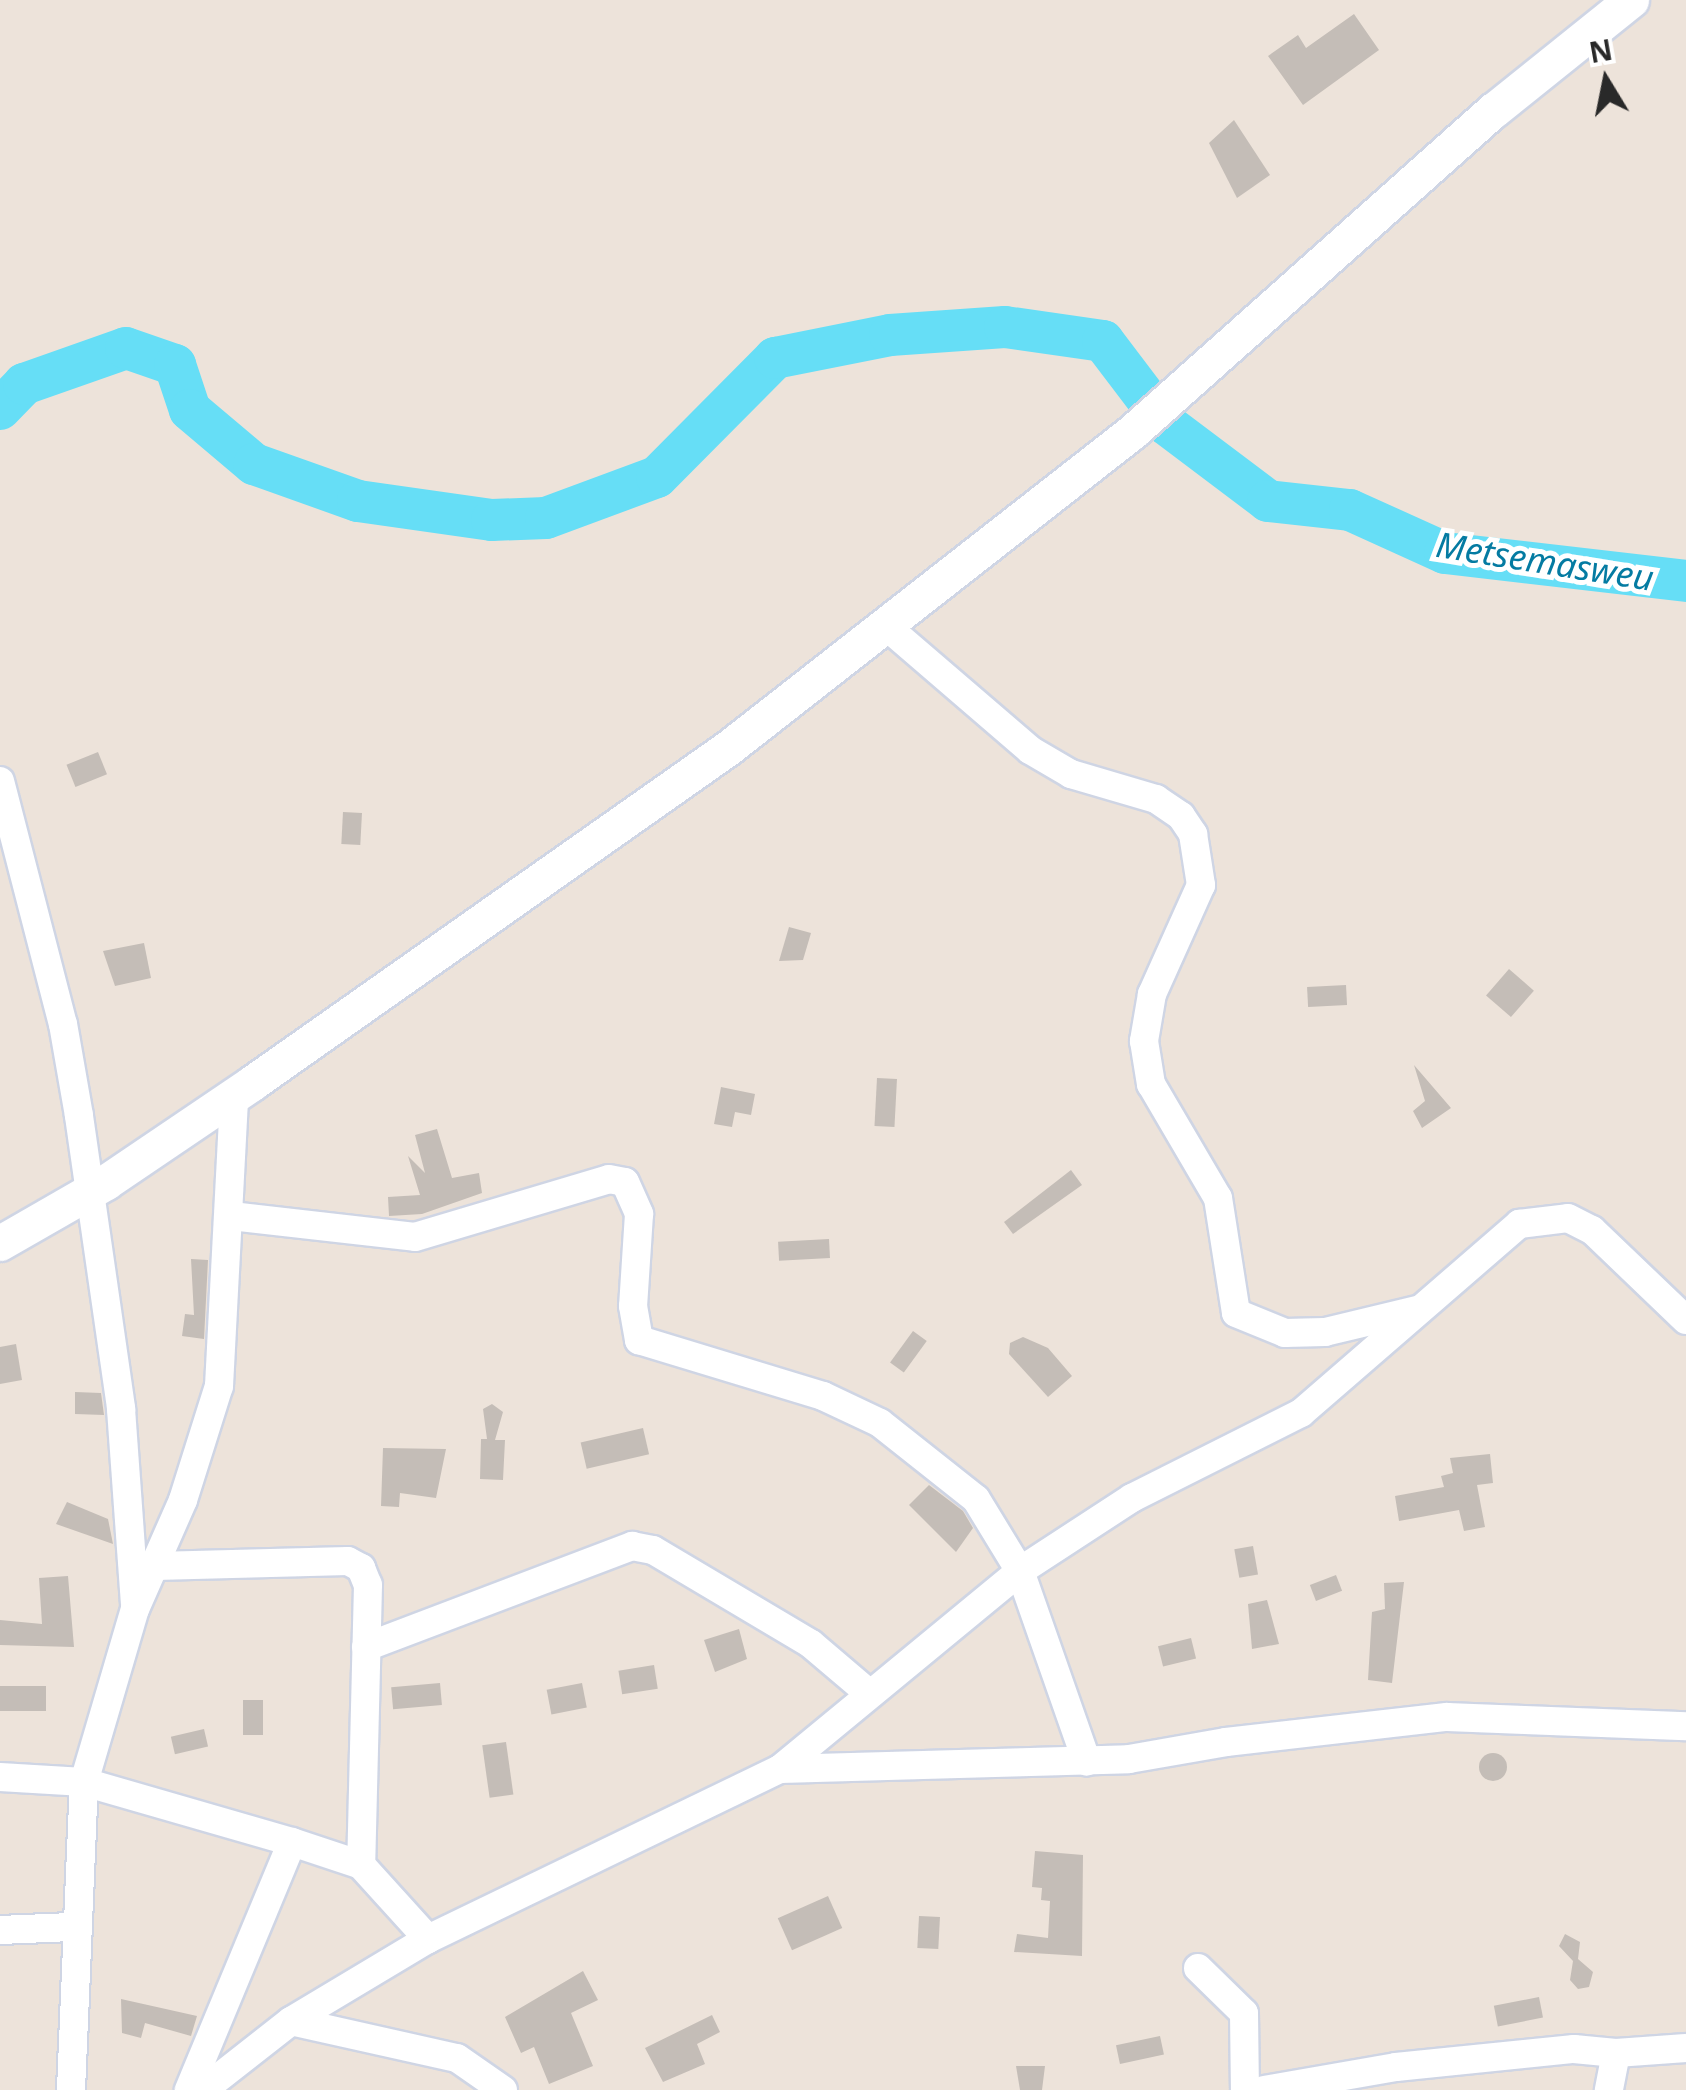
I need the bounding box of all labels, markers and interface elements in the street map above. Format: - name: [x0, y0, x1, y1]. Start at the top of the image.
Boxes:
- north arrow: [1556, 30, 1656, 130]
- text: N: [1586, 30, 1615, 71]
- water label: Metsemasweu: [1433, 523, 1657, 599]

